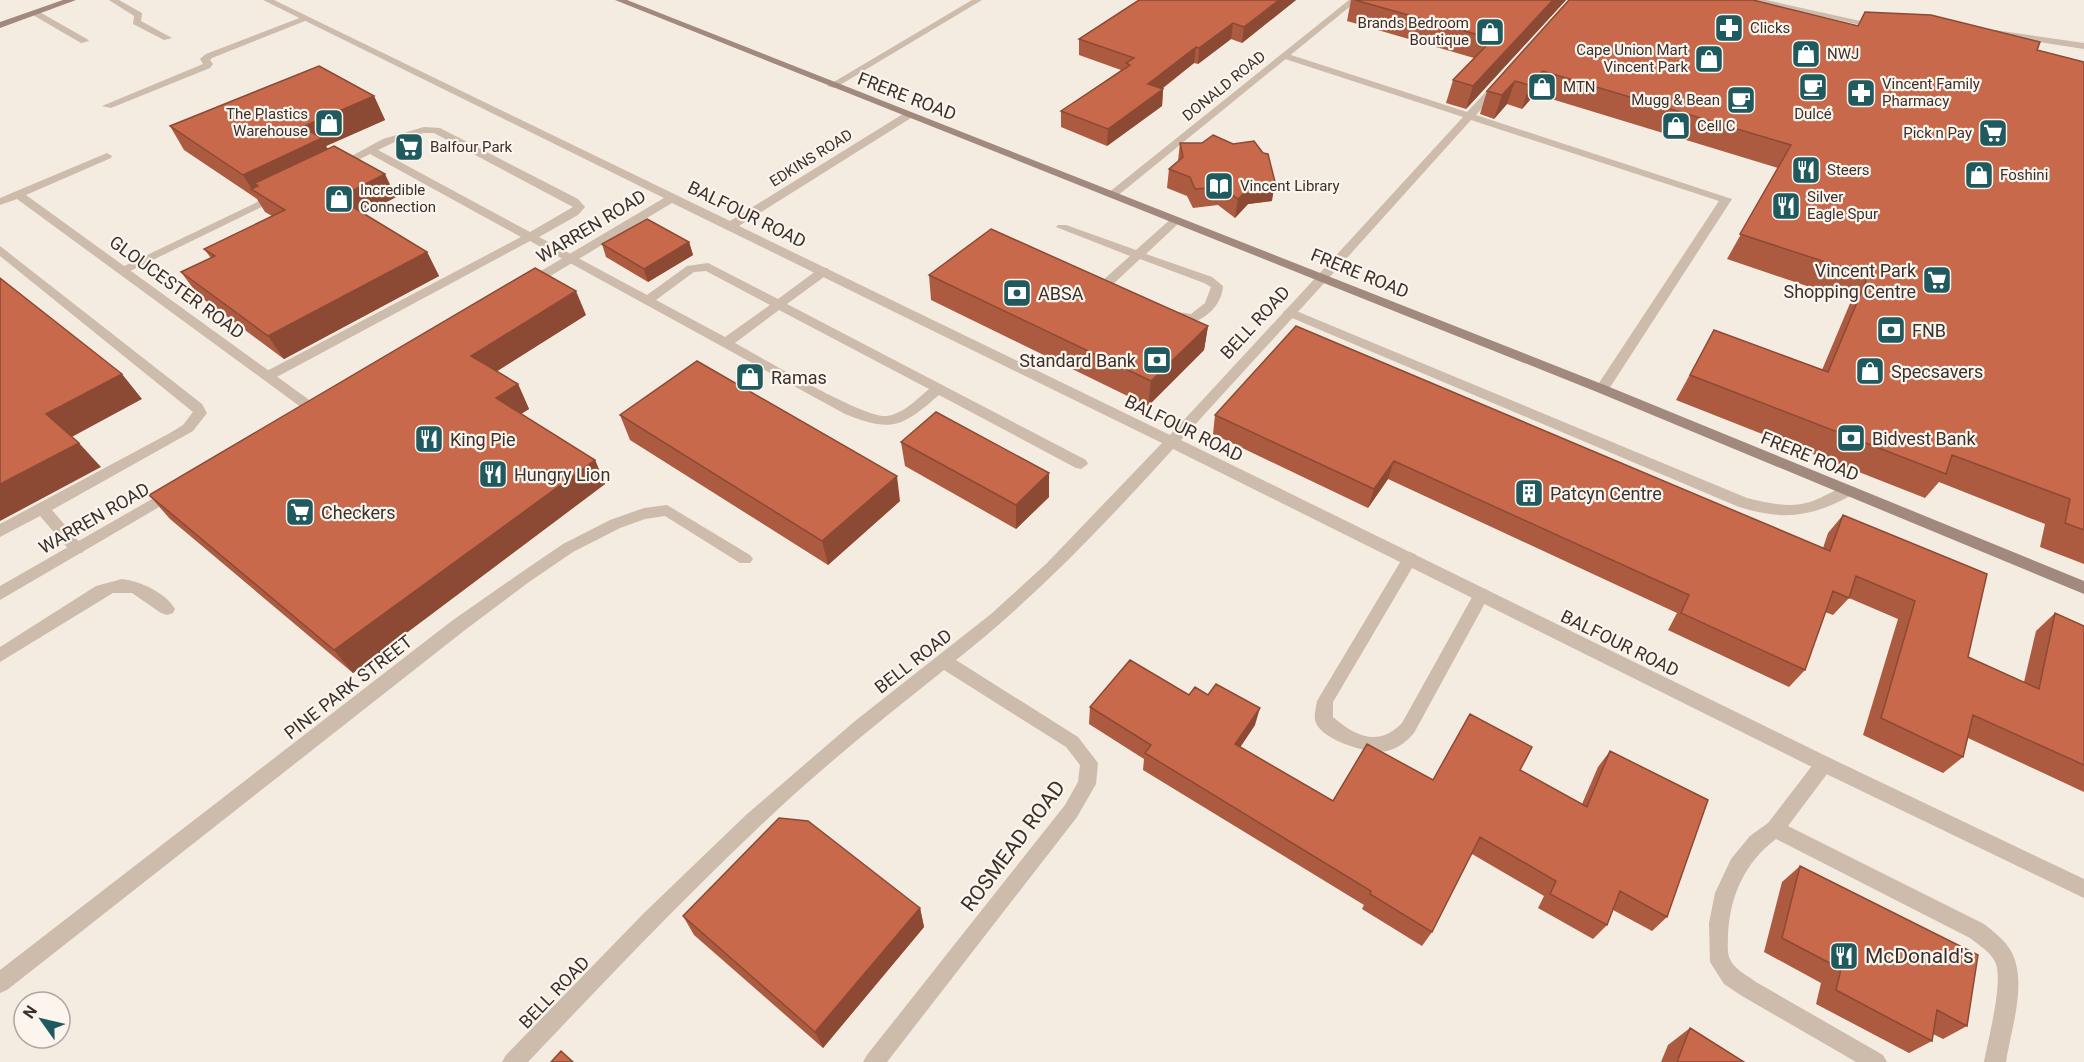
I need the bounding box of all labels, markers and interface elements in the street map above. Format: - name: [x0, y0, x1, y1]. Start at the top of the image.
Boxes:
- pharmacy icon: Clicks: [1713, 12, 1745, 44]
- place label: Brands Bedroom Boutique: [1358, 14, 1469, 49]
- shop icon: Brands Bedroom Boutique: [1474, 16, 1506, 48]
- place label: Clicks: [1750, 19, 1790, 37]
- shop icon: NWJ: [1790, 38, 1822, 70]
- place label: Cape Union Mart Vincent Park: [1576, 41, 1688, 76]
- shop icon: Cape Union Mart Vincent Park: [1693, 43, 1725, 75]
- place label: NWJ: [1827, 45, 1859, 63]
- street label: DONALD ROAD: [1179, 47, 1269, 125]
- street label: FRERE ROAD: [855, 68, 959, 124]
- shop icon: MTN: [1526, 71, 1558, 103]
- cafe icon: Dulcé: [1797, 71, 1829, 103]
- place label: Vincent Family Pharmacy: [1882, 75, 1980, 110]
- pharmacy icon: Vincent Family Pharmacy: [1845, 77, 1877, 109]
- place label: MTN: [1563, 78, 1596, 96]
- cafe icon: Mugg & Bean: [1725, 84, 1757, 116]
- place label: Mugg & Bean: [1631, 91, 1720, 109]
- place label: The Plastics Warehouse: [226, 105, 308, 140]
- place label: Dulcé: [1794, 105, 1832, 123]
- shop icon: The Plastics Warehouse: [313, 107, 345, 139]
- shop icon: Cell C: [1660, 110, 1692, 142]
- place label: Cell C: [1697, 117, 1736, 135]
- supermarket icon: Pick n Pay: [1977, 117, 2009, 149]
- place label: Pick n Pay: [1903, 124, 1972, 142]
- street label: EDKINS ROAD: [766, 125, 856, 191]
- supermarket icon: Balfour Park: [393, 131, 425, 163]
- place label: Balfour Park: [430, 138, 513, 156]
- restaurant icon: Steers: [1790, 154, 1822, 186]
- shop icon: Foshini: [1963, 159, 1995, 191]
- place label: Steers: [1827, 161, 1870, 179]
- place label: Foshini: [2000, 166, 2048, 184]
- library icon: Vincent Library: [1203, 170, 1235, 202]
- street label: BALFOUR ROAD: [684, 176, 810, 252]
- place label: Vincent Library: [1240, 177, 1340, 195]
- place label: Incredible Connection: [360, 181, 436, 216]
- shop icon: Incredible Connection: [323, 183, 355, 215]
- street label: WARREN ROAD: [532, 185, 650, 267]
- place label: Silver Eagle Spur: [1807, 188, 1878, 223]
- restaurant icon: Silver Eagle Spur: [1770, 190, 1802, 222]
- street label: GLOUCESTER ROAD: [106, 231, 248, 343]
- street label: FRERE ROAD: [1308, 244, 1412, 302]
- place label: Vincent Park Shopping Centre: [1783, 260, 1917, 302]
- supermarket icon: Vincent Park Shopping Centre: [1921, 264, 1953, 296]
- bank icon: ABSA: [1001, 277, 1033, 309]
- street label: BELL ROAD: [1216, 281, 1294, 363]
- place label: ABSA: [1038, 283, 1084, 304]
- bank icon: FNB: [1875, 314, 1907, 346]
- place label: FNB: [1912, 320, 1946, 341]
- bank icon: Standard Bank: [1141, 344, 1173, 376]
- place label: Standard Bank: [1019, 350, 1137, 371]
- shop icon: Specsavers: [1854, 355, 1886, 387]
- shop icon: Ramas: [734, 361, 766, 393]
- place label: Specsavers: [1891, 361, 1983, 382]
- place label: Ramas: [771, 367, 827, 388]
- street label: BALFOUR ROAD: [1121, 390, 1247, 466]
- bank icon: Bidvest Bank: [1835, 422, 1867, 454]
- restaurant icon: King Pie: [413, 423, 445, 455]
- street label: FRERE ROAD: [1758, 427, 1862, 485]
- place label: Bidvest Bank: [1872, 428, 1976, 449]
- place label: King Pie: [450, 429, 515, 450]
- restaurant icon: Hungry Lion: [477, 458, 509, 490]
- place label: Hungry Lion: [514, 464, 610, 485]
- building icon: Patcyn Centre: [1513, 477, 1545, 509]
- street label: WARREN ROAD: [35, 478, 153, 558]
- place label: Patcyn Centre: [1550, 483, 1662, 504]
- supermarket icon: Checkers: [284, 496, 316, 528]
- place label: Checkers: [321, 502, 395, 523]
- street label: BALFOUR ROAD: [1557, 605, 1683, 681]
- street label: BELL ROAD: [870, 624, 956, 698]
- street label: PINE PARK STREET: [280, 630, 416, 743]
- street label: ROSMEAD ROAD: [956, 776, 1070, 916]
- restaurant icon: McDonald's: [1828, 940, 1860, 972]
- place label: McDonald's: [1865, 944, 1974, 968]
- street label: BELL ROAD: [514, 952, 594, 1032]
- north arrow: [12, 990, 72, 1050]
- text: N: [19, 1002, 41, 1022]

